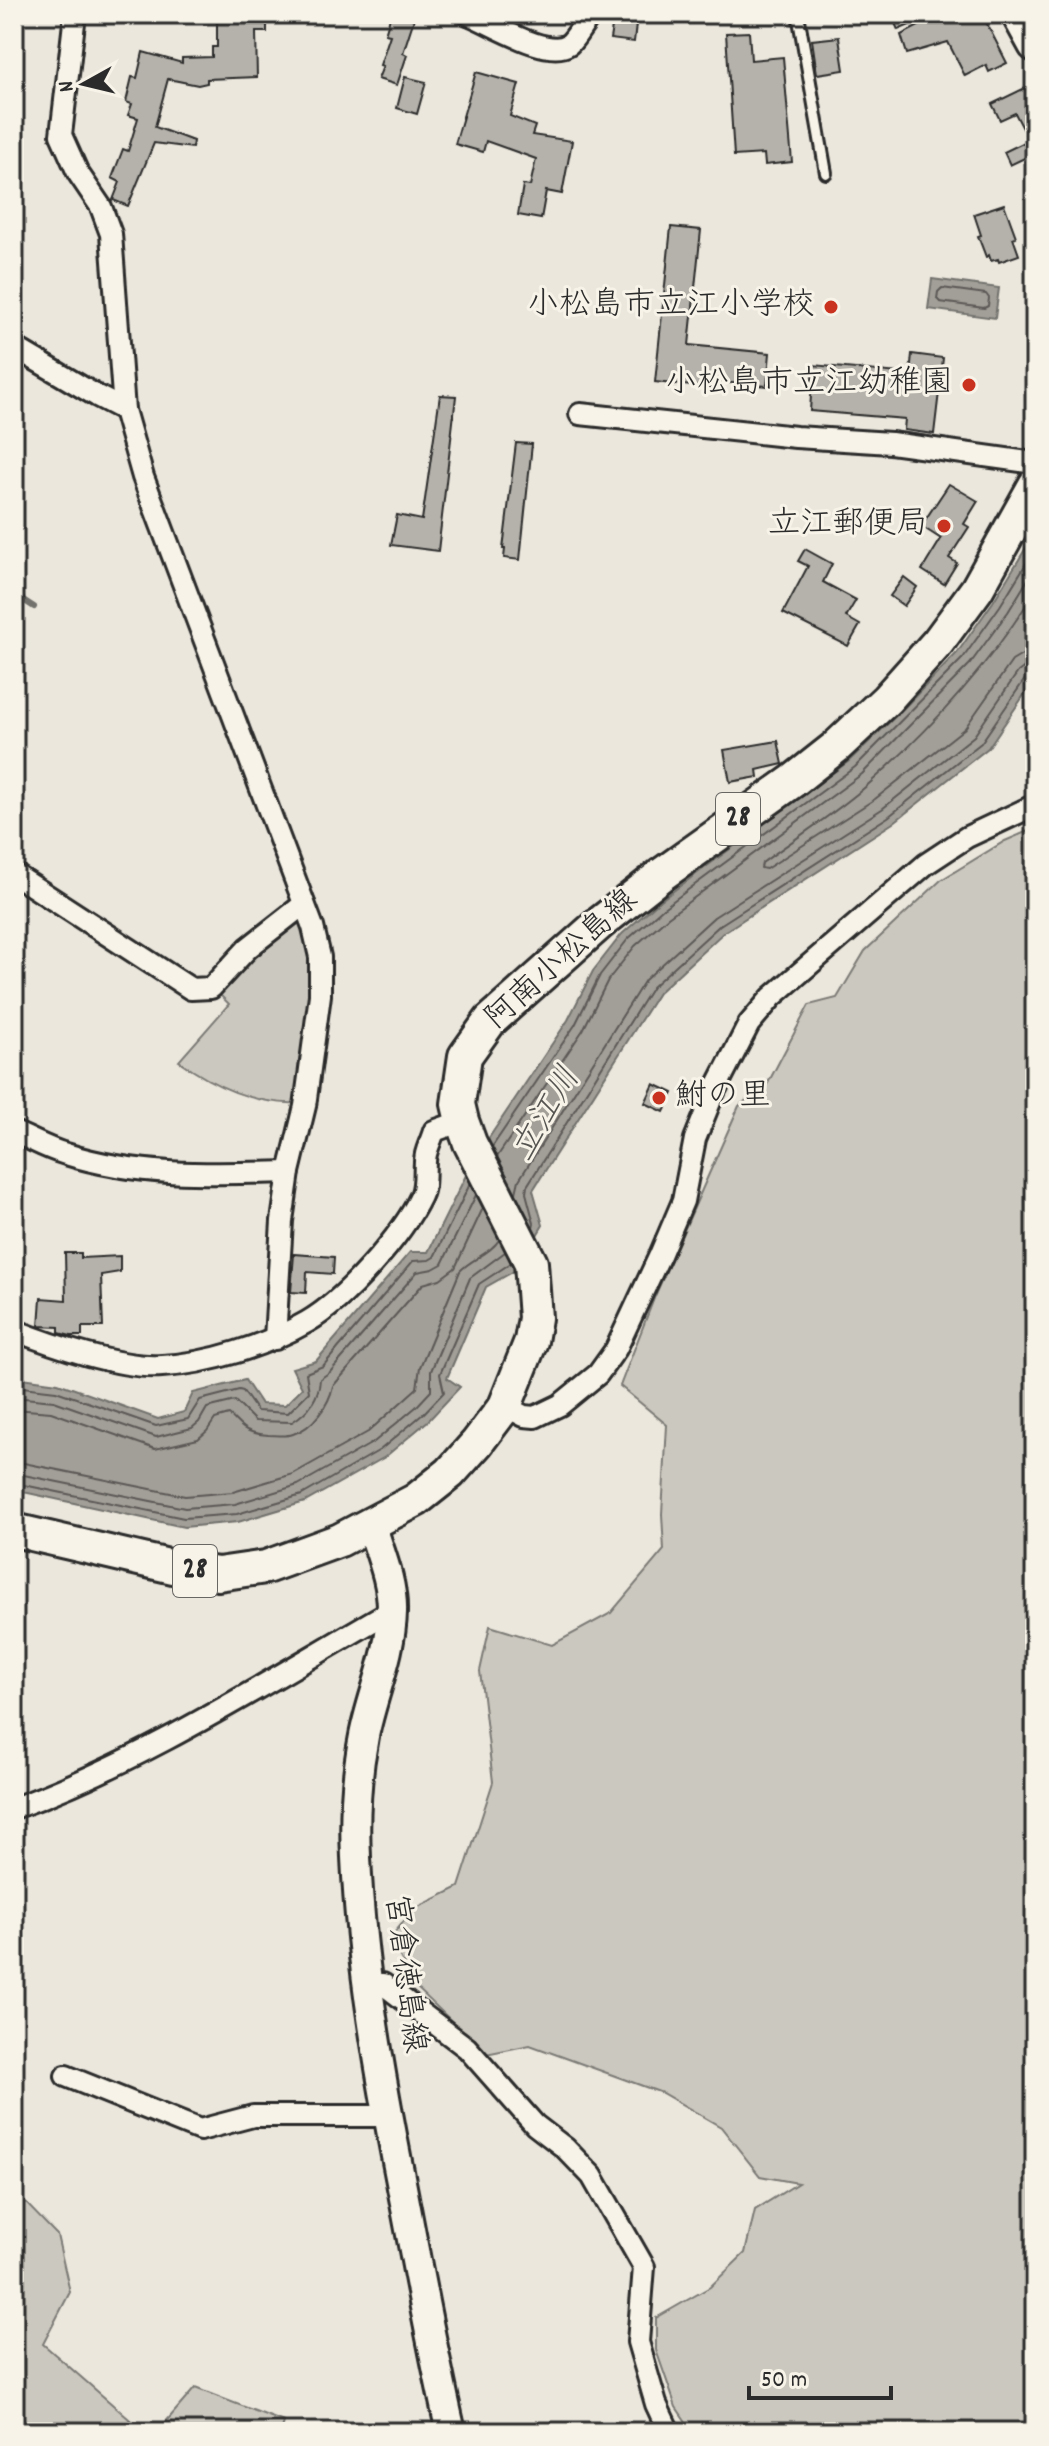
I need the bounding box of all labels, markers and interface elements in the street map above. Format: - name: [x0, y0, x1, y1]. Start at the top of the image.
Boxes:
- north arrow: [44, 44, 124, 124]
- text: N: [52, 79, 84, 94]
- place label: 小松島市立江小学校: [527, 284, 815, 330]
- marker: 小松島市立江小学校: [822, 298, 840, 316]
- place label: 小松島市立江幼稚園: [665, 362, 953, 408]
- marker: 小松島市立江幼稚園: [960, 376, 978, 394]
- place label: 立江郵便局: [768, 503, 928, 549]
- marker: 立江郵便局: [935, 517, 953, 535]
- road number: 28: [716, 793, 760, 845]
- street label: 阿南小松島線: [476, 880, 650, 1042]
- water label: 立江川: [501, 1059, 595, 1171]
- place label: 鮒の里: [675, 1075, 771, 1121]
- marker: 鮒の里: [650, 1089, 668, 1107]
- road number: 28: [173, 1545, 217, 1597]
- street label: 宮倉徳島線: [370, 1892, 436, 2056]
- scale bar: [749, 2350, 891, 2400]
- text: 50 m: [761, 2364, 807, 2398]

